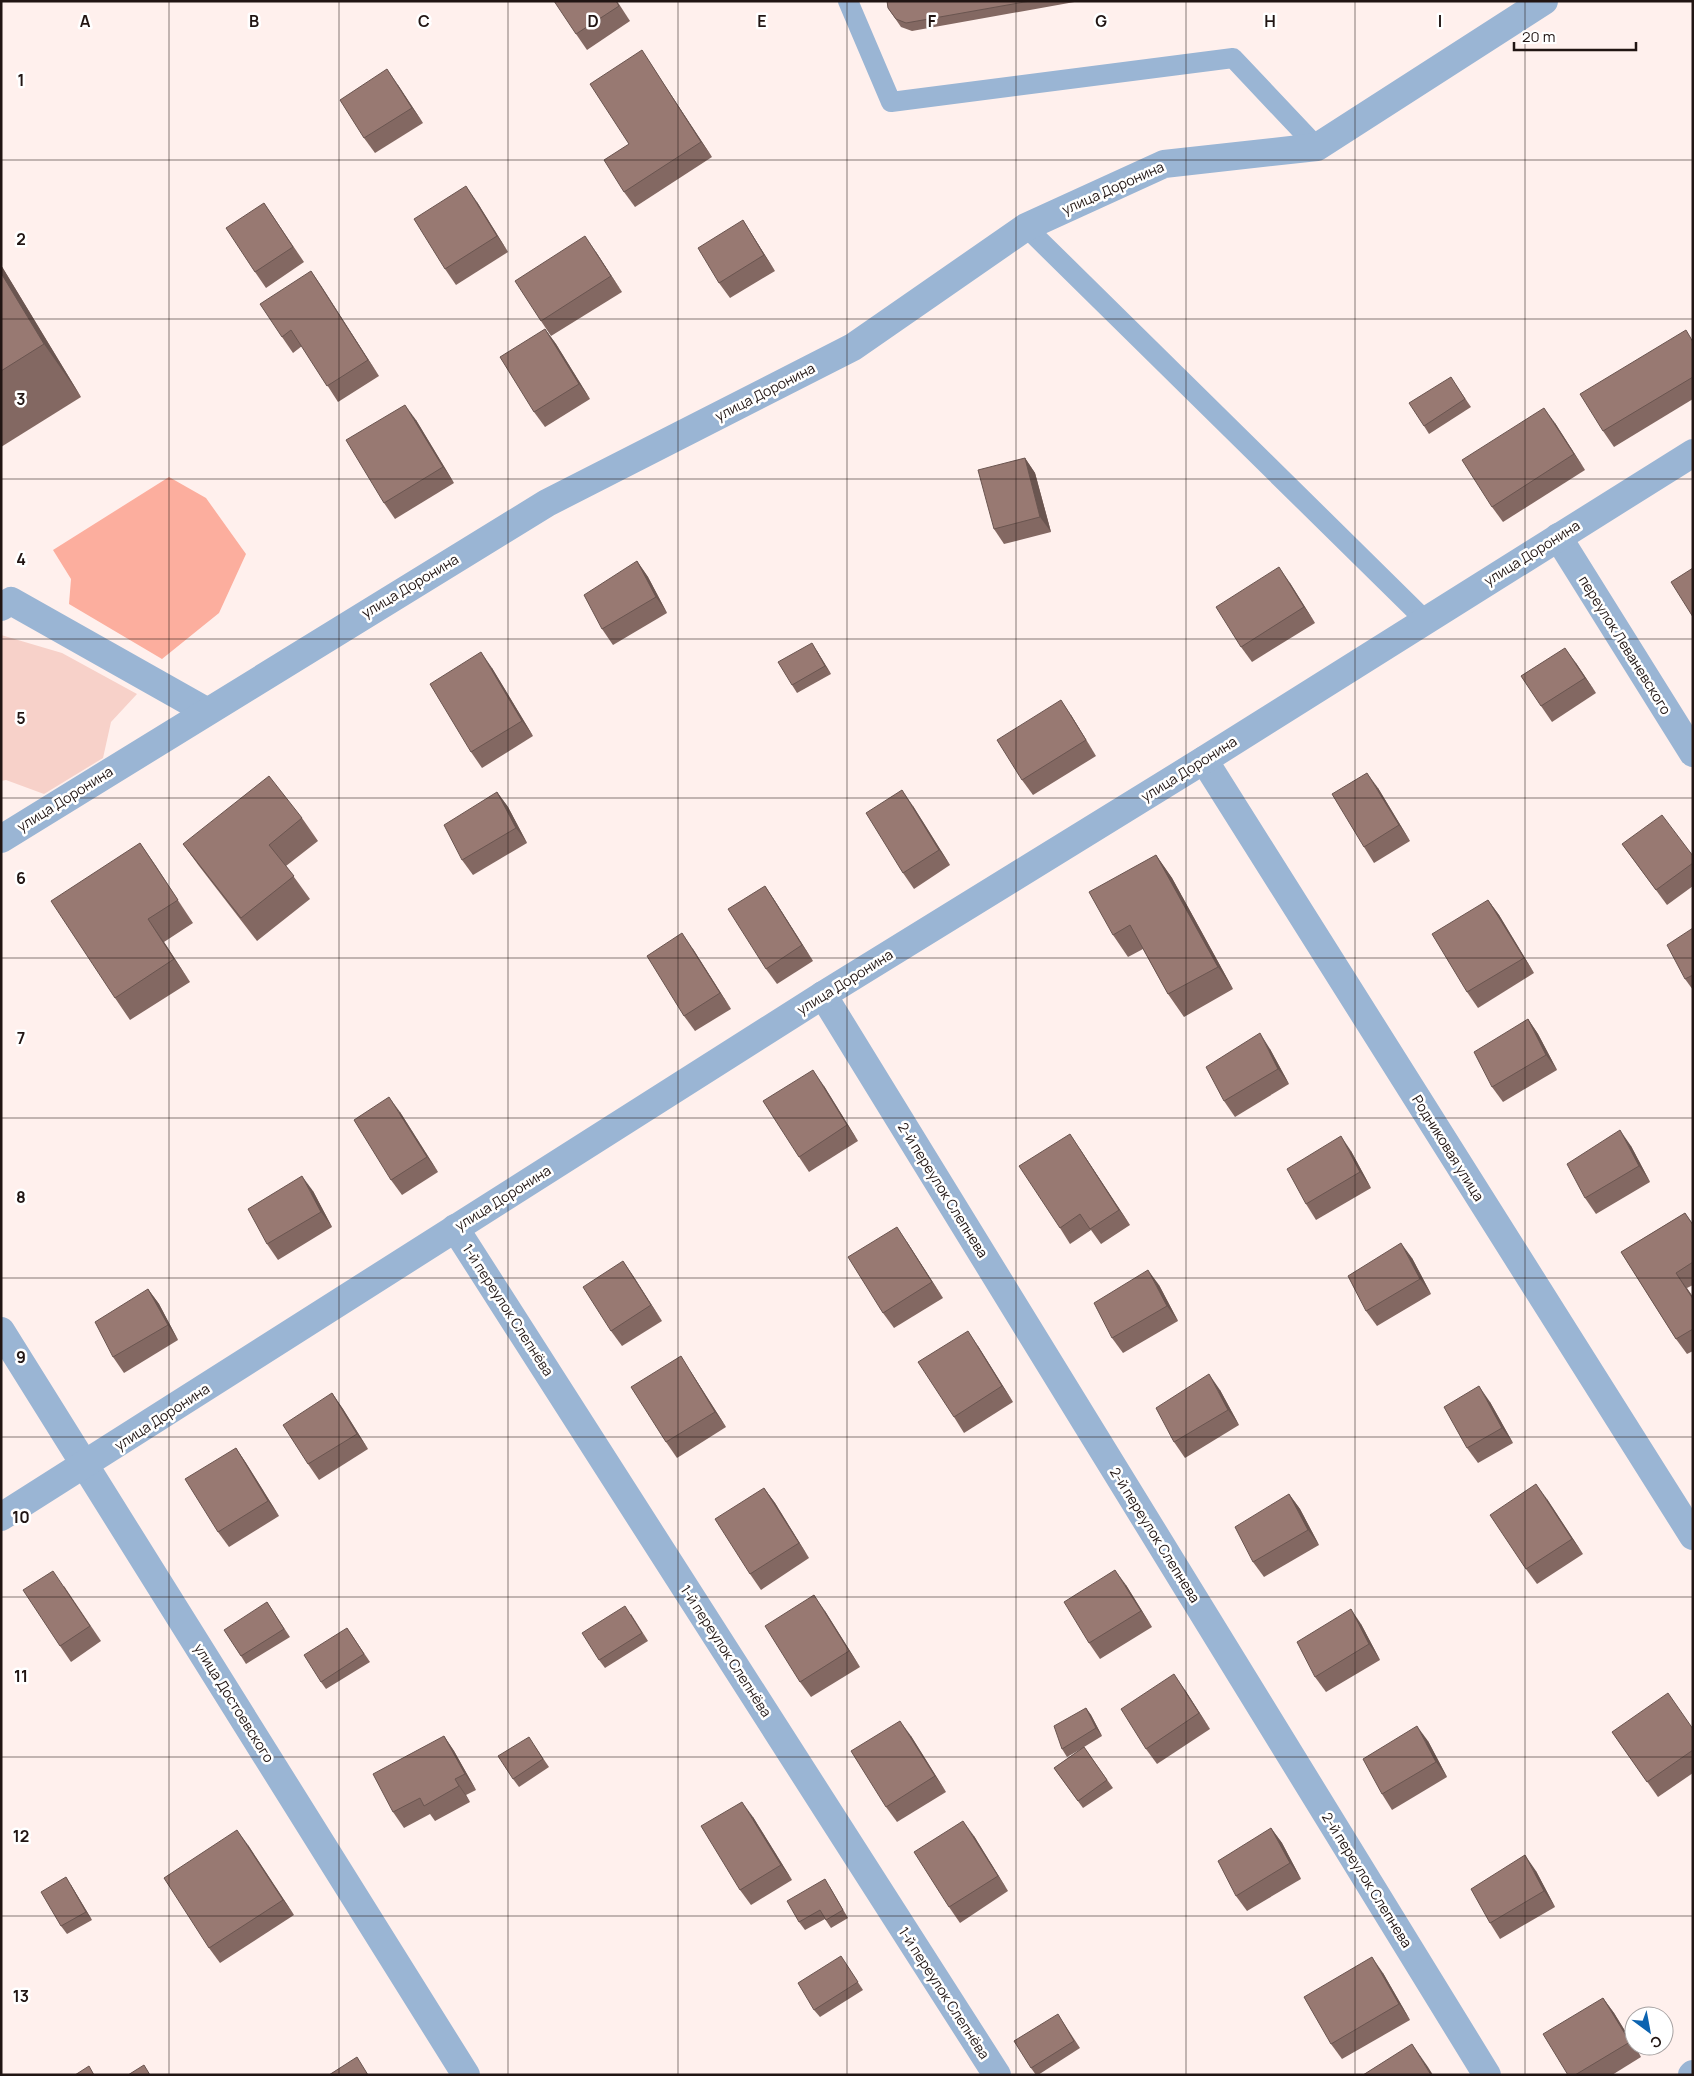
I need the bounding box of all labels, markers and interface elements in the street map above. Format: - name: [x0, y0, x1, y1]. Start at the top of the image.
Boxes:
- text: A: [80, 10, 91, 32]
- text: B: [249, 10, 259, 32]
- text: C: [418, 10, 430, 32]
- text: D: [587, 10, 599, 32]
- text: E: [757, 10, 767, 32]
- text: F: [928, 10, 937, 32]
- text: G: [1095, 10, 1107, 32]
- text: H: [1264, 10, 1276, 32]
- text: I: [1438, 10, 1442, 32]
- scale bar: [1514, 20, 1636, 52]
- text: 20 m: [1522, 26, 1555, 47]
- text: 1: [17, 69, 25, 91]
- street label: улица Доронина: [1059, 157, 1167, 219]
- text: 2: [16, 228, 26, 250]
- street label: улица Доронина: [712, 358, 818, 425]
- text: 3: [16, 388, 26, 410]
- street label: улица Доронина: [1480, 515, 1583, 590]
- text: 4: [16, 548, 26, 570]
- street label: улица Доронина: [358, 549, 462, 622]
- street label: переулок Леваневского: [1575, 572, 1676, 718]
- text: 5: [16, 707, 26, 729]
- street label: улица Доронина: [1137, 731, 1240, 806]
- street label: улица Доронина: [13, 761, 116, 836]
- text: 6: [16, 867, 26, 889]
- street label: улица Доронина: [793, 944, 896, 1019]
- text: 7: [17, 1027, 25, 1049]
- street label: Родниковая улица: [1408, 1091, 1489, 1204]
- street label: 2-й переулок Слепнева: [894, 1118, 993, 1261]
- street label: улица Доронина: [451, 1160, 554, 1235]
- text: 8: [16, 1186, 26, 1208]
- street label: 1-й переулок Слепнёва: [459, 1240, 558, 1379]
- text: 9: [16, 1346, 26, 1368]
- street label: улица Доронина: [110, 1379, 213, 1454]
- street label: 2-й переулок Слепнева: [1106, 1463, 1205, 1606]
- text: 10: [12, 1506, 30, 1528]
- street label: 1-й переулок Слепнёва: [677, 1581, 776, 1720]
- street label: улица Достоевского: [190, 1640, 279, 1766]
- text: 11: [14, 1665, 28, 1687]
- street label: 2-й переулок Слепнева: [1318, 1808, 1417, 1951]
- text: 12: [13, 1825, 29, 1847]
- street label: 1-й переулок Слепнёва: [895, 1923, 994, 2062]
- text: 13: [13, 1985, 29, 2007]
- north arrow: [1624, 2006, 1674, 2056]
- text: С: [1647, 2032, 1666, 2053]

